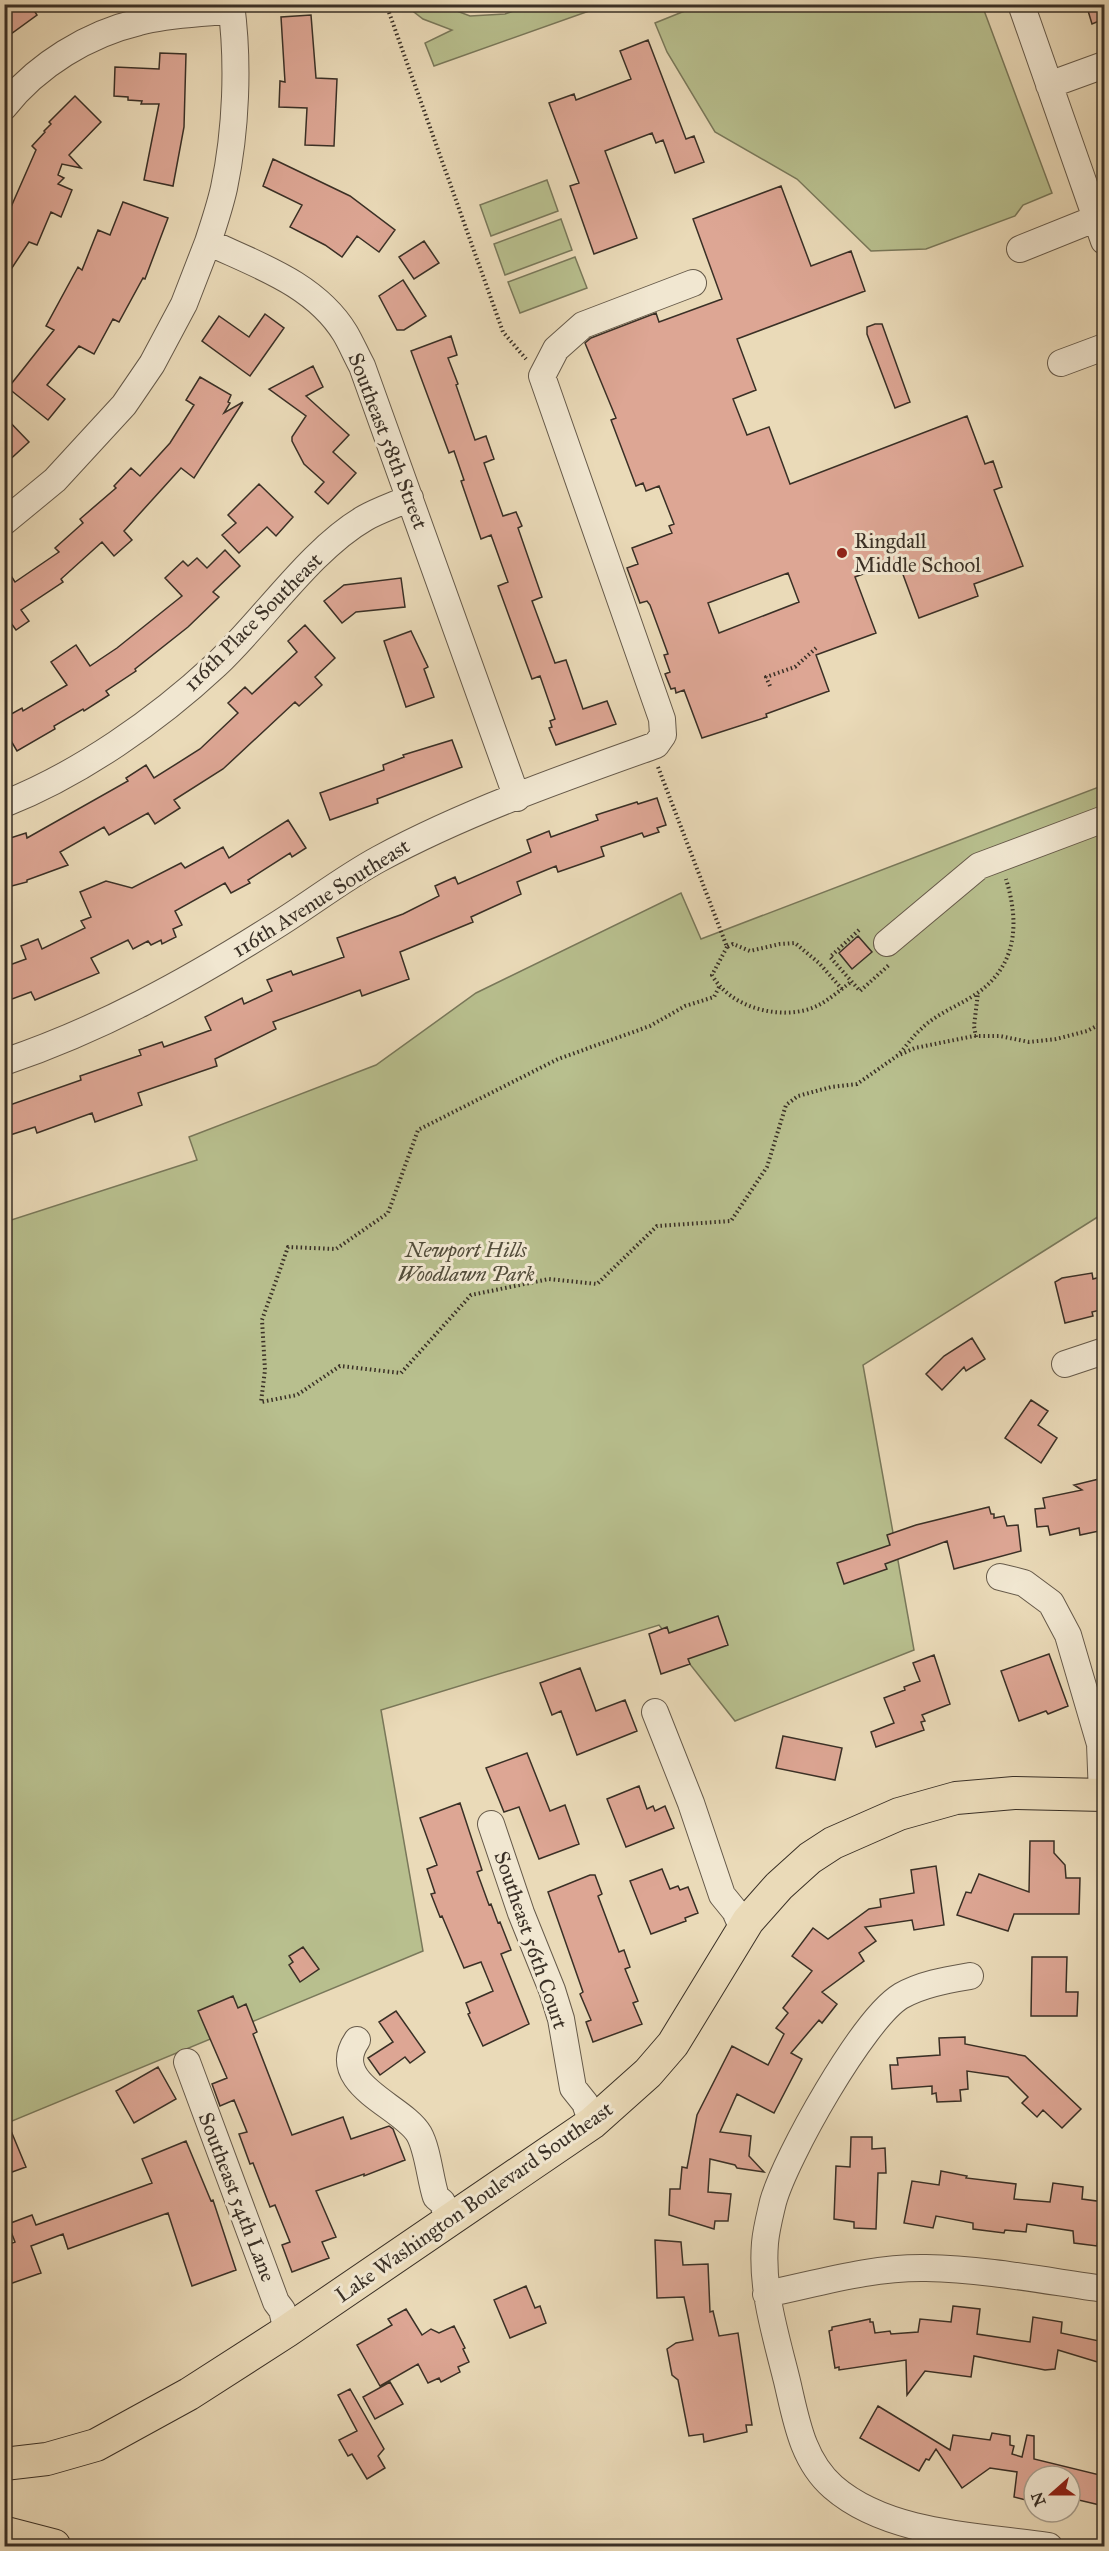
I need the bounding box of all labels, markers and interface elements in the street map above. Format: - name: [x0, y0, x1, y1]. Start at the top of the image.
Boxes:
- street label: Southeast 58th Street: [342, 349, 434, 533]
- place label: Ringdall Middle School: [854, 528, 981, 578]
- marker: Ringdall Middle School: [835, 546, 849, 560]
- street label: 116th Place Southeast: [178, 547, 328, 697]
- street label: 116th Avenue Southeast: [227, 833, 415, 963]
- park label: Newport Hills Woodlawn Park: [397, 1237, 535, 1287]
- street label: Southeast 56th Court: [488, 1848, 574, 2033]
- street label: Lake Washington Boulevard Southeast: [330, 2096, 618, 2308]
- street label: Southeast 54th Lane: [193, 2109, 281, 2286]
- north arrow: [1022, 2464, 1082, 2524]
- text: N: [1027, 2489, 1050, 2509]

